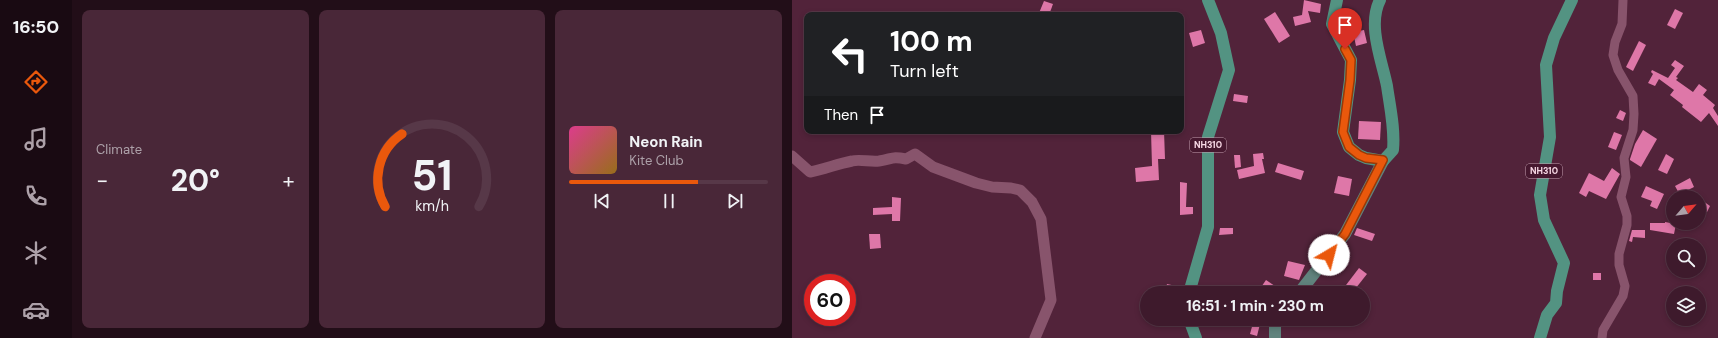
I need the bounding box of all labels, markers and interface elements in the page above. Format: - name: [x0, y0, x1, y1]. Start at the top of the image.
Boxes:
- pin: [1328, 8, 1362, 49]
- icon: arrive: [1334, 14, 1356, 36]
- text: 16:50: [13, 15, 59, 39]
- text: 100 m: [890, 23, 973, 60]
- icon: left: [824, 28, 876, 80]
- text: Turn left: [890, 59, 959, 83]
- icon: directions: [22, 68, 50, 96]
- icon: arrive: [866, 104, 888, 126]
- text: Then: [824, 105, 858, 125]
- icon: music: [22, 125, 50, 153]
- text: Neon Rain: [629, 132, 703, 152]
- road number: NH310: [1190, 138, 1226, 152]
- text: Climate: [96, 141, 142, 158]
- text: 51: [411, 149, 452, 203]
- text: Kite Club: [629, 152, 684, 169]
- text: 20°: [171, 161, 220, 200]
- road number: NH310: [1526, 164, 1562, 178]
- text: −: [96, 166, 108, 195]
- text: +: [283, 166, 295, 195]
- icon: phone: [22, 182, 50, 210]
- icon: previous: [591, 190, 613, 212]
- icon: pause: [658, 190, 680, 212]
- icon: next: [724, 190, 746, 212]
- north arrow: [1666, 190, 1706, 230]
- map controls: [1666, 190, 1706, 326]
- text: km/h: [415, 197, 449, 215]
- position arrow: [1308, 234, 1350, 276]
- button: search: [1666, 238, 1706, 278]
- icon: climate: [22, 239, 50, 267]
- speed limit sign: 60: [804, 274, 856, 326]
- button: layers: [1666, 286, 1706, 326]
- icon: car: [22, 296, 50, 324]
- text: 16:51 · 1 min · 230 m: [1186, 296, 1324, 316]

